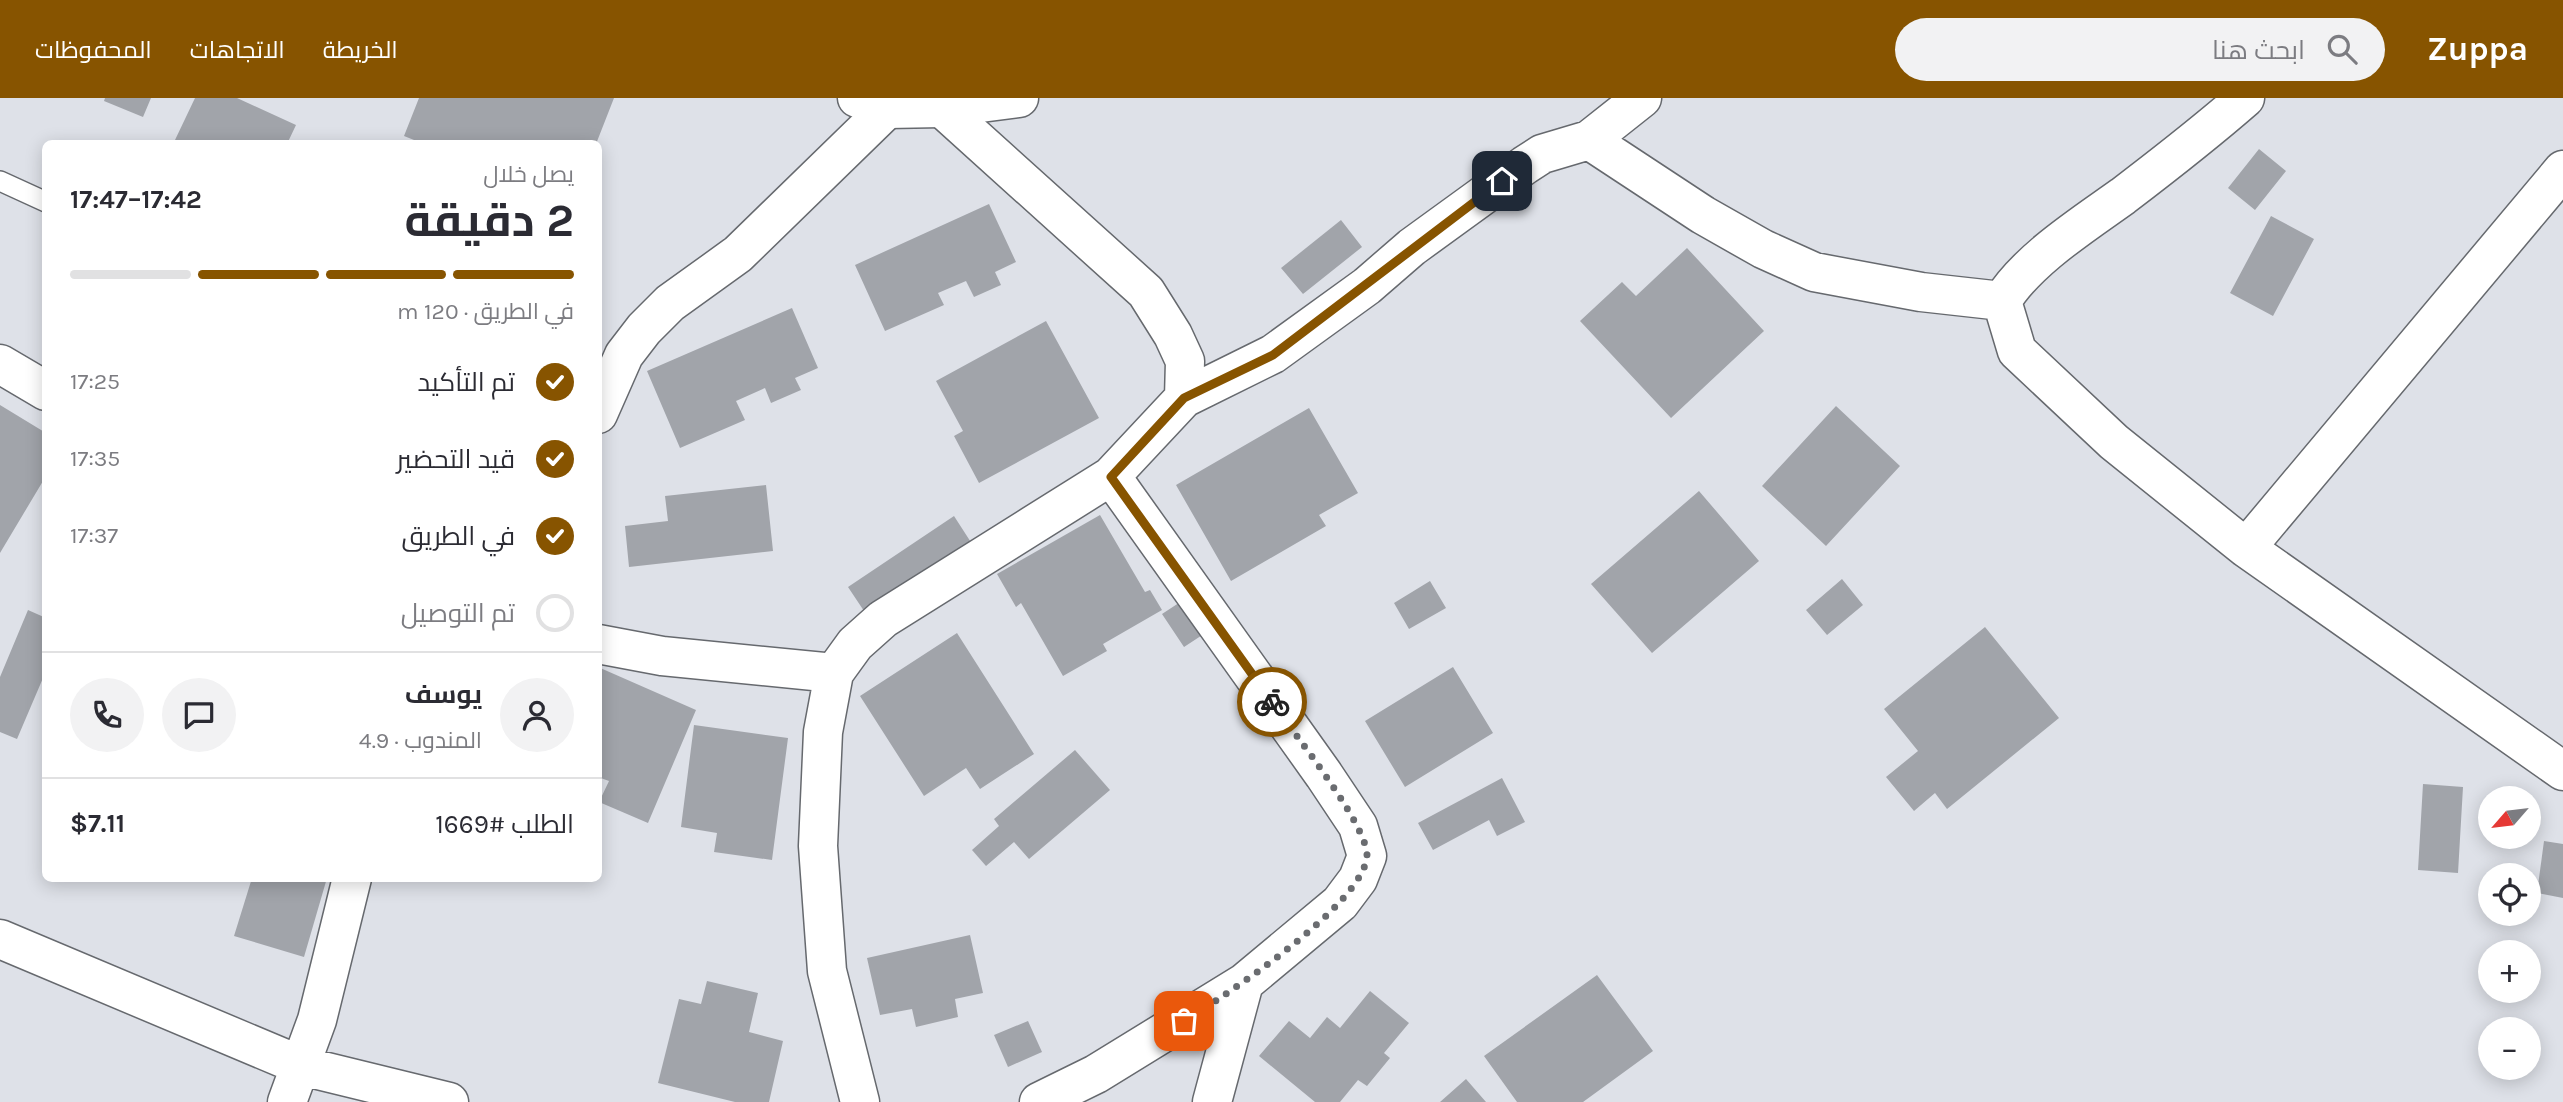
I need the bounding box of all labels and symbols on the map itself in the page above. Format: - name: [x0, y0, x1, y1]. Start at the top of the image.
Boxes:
- pin: [1472, 151, 1532, 211]
- courier: [1237, 667, 1307, 737]
- north arrow: [2478, 786, 2541, 849]
- pin: [1154, 991, 1214, 1051]

